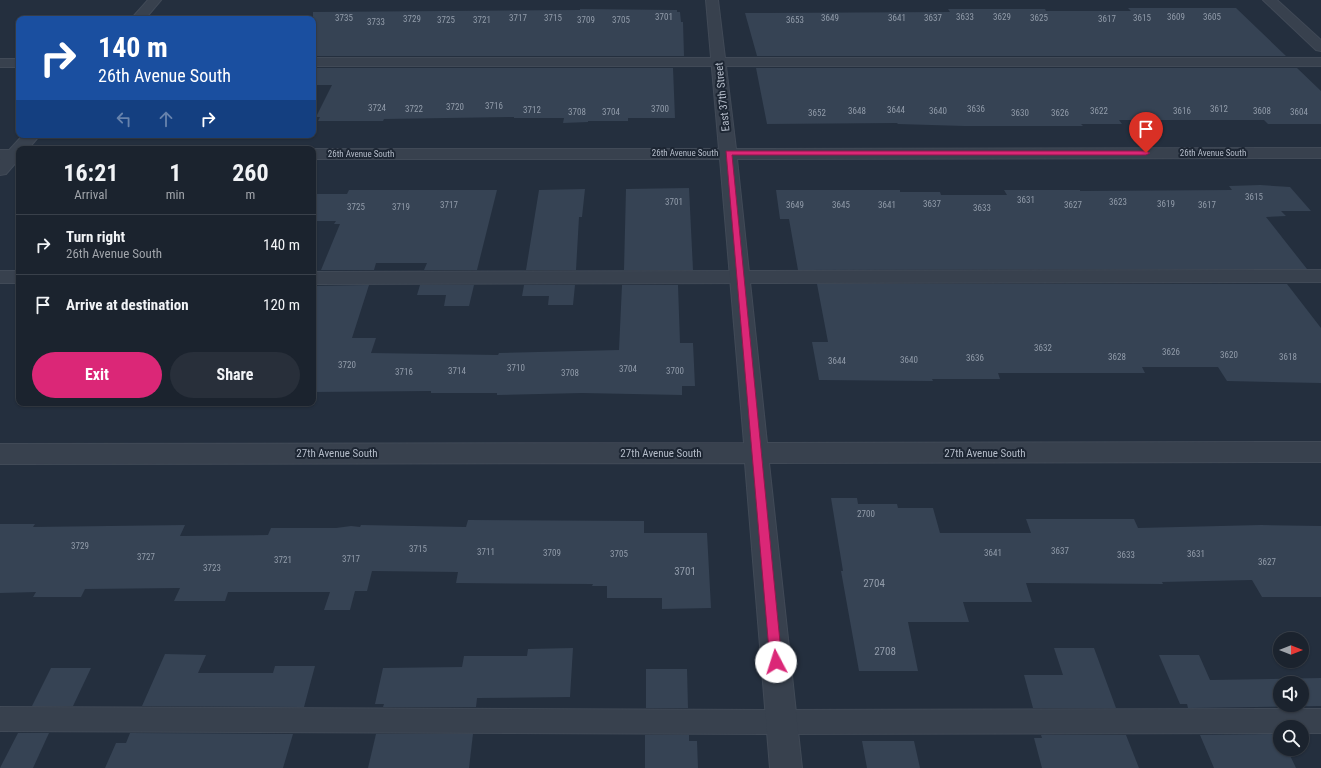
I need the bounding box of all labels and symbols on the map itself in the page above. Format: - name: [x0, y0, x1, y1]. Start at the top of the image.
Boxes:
- house number: 3701: [655, 12, 673, 22]
- house number: 3633: [956, 12, 974, 22]
- house number: 3629: [993, 12, 1011, 22]
- house number: 3609: [1167, 12, 1185, 22]
- house number: 3605: [1203, 12, 1221, 22]
- house number: 3735: [335, 13, 353, 23]
- house number: 3717: [509, 13, 527, 23]
- house number: 3715: [544, 13, 562, 23]
- house number: 3649: [821, 13, 839, 23]
- house number: 3641: [888, 13, 906, 23]
- house number: 3637: [924, 13, 942, 23]
- house number: 3625: [1030, 13, 1048, 23]
- house number: 3615: [1133, 13, 1151, 23]
- house number: 3729: [403, 14, 421, 24]
- house number: 3617: [1098, 14, 1116, 24]
- house number: 3725: [437, 15, 455, 25]
- house number: 3721: [473, 15, 491, 25]
- house number: 3709: [577, 15, 595, 25]
- house number: 3705: [612, 15, 630, 25]
- house number: 3653: [786, 15, 804, 25]
- house number: 3733: [367, 17, 385, 27]
- street label: East 37th Street: [712, 62, 733, 132]
- house number: 3716: [485, 101, 503, 111]
- house number: 3720: [446, 102, 464, 112]
- house number: 3724: [368, 103, 386, 113]
- house number: 3722: [405, 104, 423, 114]
- house number: 3700: [651, 104, 669, 114]
- house number: 3636: [967, 104, 985, 114]
- house number: 3612: [1210, 104, 1228, 114]
- house number: 3712: [523, 105, 541, 115]
- house number: 3644: [887, 105, 905, 115]
- house number: 3648: [848, 106, 866, 116]
- house number: 3640: [929, 106, 947, 116]
- house number: 3622: [1090, 106, 1108, 116]
- house number: 3616: [1173, 106, 1191, 116]
- house number: 3608: [1253, 106, 1271, 116]
- house number: 3708: [568, 107, 586, 117]
- house number: 3704: [602, 107, 620, 117]
- house number: 3604: [1290, 107, 1308, 117]
- house number: 3652: [808, 108, 826, 118]
- house number: 3630: [1011, 108, 1029, 118]
- house number: 3626: [1051, 108, 1069, 118]
- pin: [1129, 112, 1163, 153]
- street label: 26th Avenue South: [652, 148, 718, 158]
- street label: 26th Avenue South: [1180, 148, 1246, 158]
- street label: 26th Avenue South: [328, 149, 394, 159]
- house number: 3615: [1245, 192, 1263, 202]
- house number: 3631: [1017, 195, 1035, 205]
- house number: 3701: [665, 197, 683, 207]
- house number: 3623: [1109, 197, 1127, 207]
- house number: 3637: [923, 199, 941, 209]
- house number: 3619: [1157, 199, 1175, 209]
- house number: 3717: [440, 200, 458, 210]
- house number: 3649: [786, 200, 804, 210]
- house number: 3645: [832, 200, 850, 210]
- house number: 3641: [878, 200, 896, 210]
- house number: 3627: [1064, 200, 1082, 210]
- house number: 3617: [1198, 200, 1216, 210]
- house number: 3725: [347, 202, 365, 212]
- house number: 3719: [392, 202, 410, 212]
- house number: 3633: [973, 203, 991, 213]
- house number: 3632: [1034, 343, 1052, 353]
- house number: 3626: [1162, 347, 1180, 357]
- house number: 3620: [1220, 350, 1238, 360]
- house number: 3628: [1108, 352, 1126, 362]
- house number: 3618: [1279, 352, 1297, 362]
- house number: 3636: [966, 353, 984, 363]
- house number: 3640: [900, 355, 918, 365]
- house number: 3644: [828, 356, 846, 366]
- house number: 3720: [338, 360, 356, 370]
- house number: 3710: [507, 363, 525, 373]
- house number: 3704: [619, 364, 637, 374]
- house number: 3714: [448, 366, 466, 376]
- house number: 3700: [666, 366, 684, 376]
- house number: 3716: [395, 367, 413, 377]
- house number: 3708: [561, 368, 579, 378]
- street label: 27th Avenue South: [296, 447, 378, 460]
- street label: 27th Avenue South: [620, 447, 702, 460]
- street label: 27th Avenue South: [944, 447, 1026, 460]
- house number: 2700: [857, 509, 875, 519]
- house number: 3729: [71, 541, 89, 551]
- house number: 3715: [409, 544, 427, 554]
- house number: 3637: [1051, 546, 1069, 556]
- house number: 3711: [477, 547, 495, 557]
- house number: 3709: [543, 548, 561, 558]
- house number: 3641: [984, 548, 1002, 558]
- house number: 3705: [610, 549, 628, 559]
- house number: 3631: [1187, 549, 1205, 559]
- house number: 3633: [1117, 550, 1135, 560]
- house number: 3727: [137, 552, 155, 562]
- house number: 3717: [342, 554, 360, 564]
- house number: 3721: [274, 555, 292, 565]
- house number: 3627: [1258, 557, 1276, 567]
- house number: 3723: [203, 563, 221, 573]
- house number: 3701: [674, 565, 696, 578]
- house number: 2704: [863, 577, 885, 590]
- north arrow: [1273, 632, 1309, 668]
- position arrow: [755, 641, 797, 683]
- house number: 2708: [874, 645, 896, 658]

